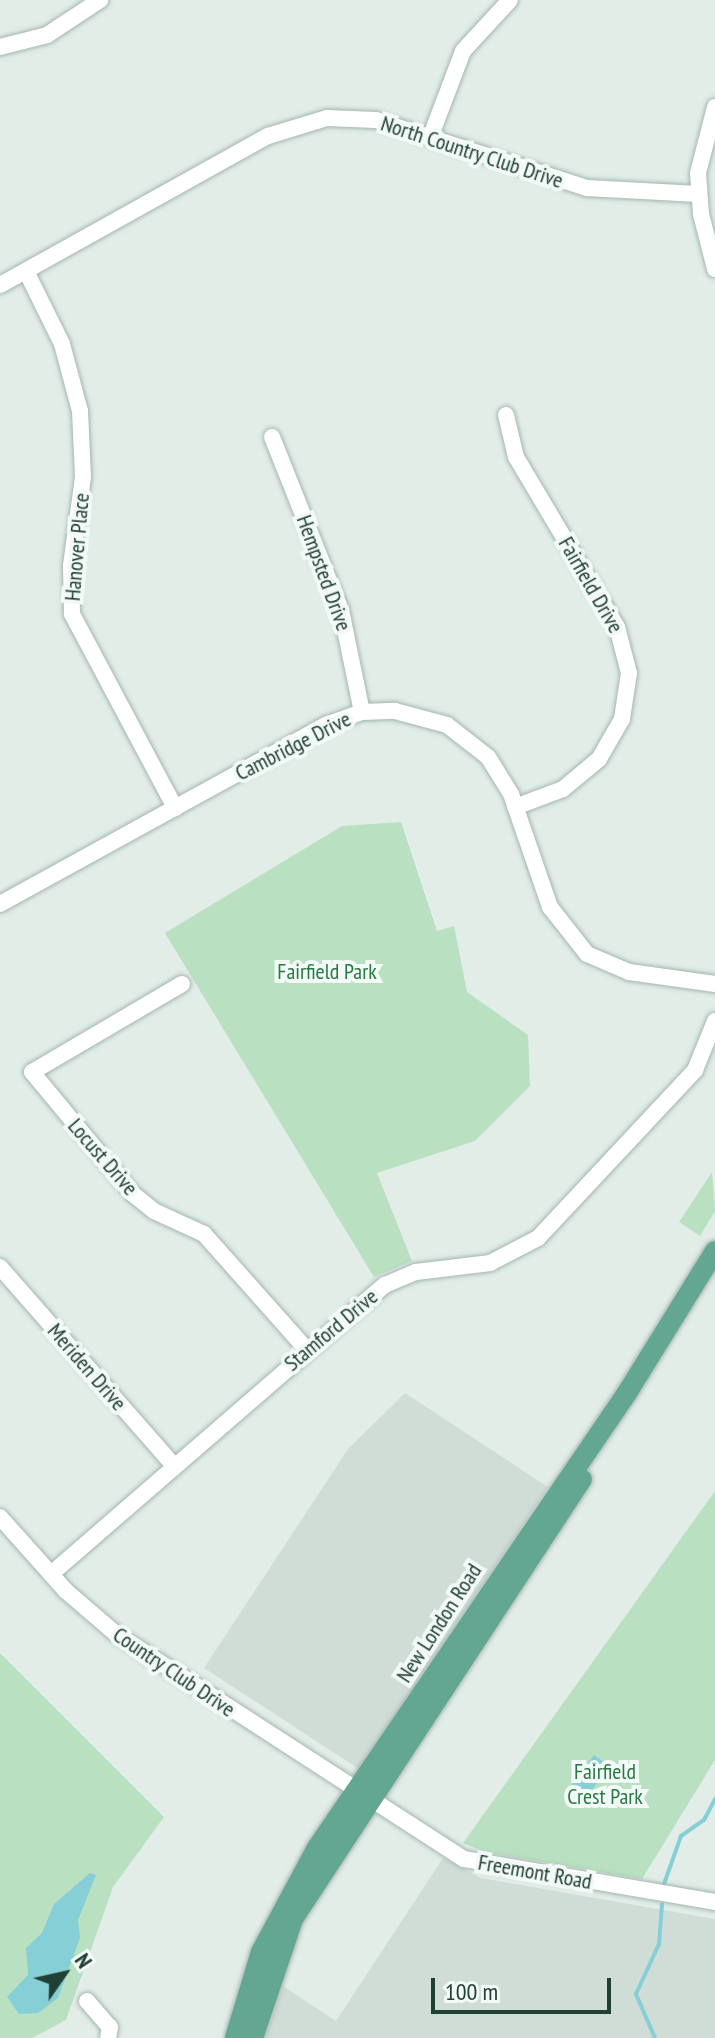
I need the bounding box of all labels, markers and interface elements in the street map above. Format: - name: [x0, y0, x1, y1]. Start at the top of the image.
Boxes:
- street label: North Country Club Drive: [377, 110, 567, 194]
- street label: Hanover Place: [59, 492, 95, 602]
- street label: Hempsted Drive: [291, 511, 357, 635]
- street label: Fairfield Drive: [553, 532, 629, 638]
- street label: Cambridge Drive: [231, 706, 355, 786]
- park label: Fairfield Park: [277, 959, 377, 985]
- street label: Locust Drive: [62, 1113, 144, 1201]
- street label: Stamford Drive: [279, 1283, 383, 1377]
- street label: Meriden Drive: [42, 1318, 132, 1416]
- street label: New London Road: [391, 1559, 487, 1687]
- street label: Country Club Drive: [108, 1621, 240, 1723]
- park label: Fairfield Crest Park: [567, 1758, 643, 1810]
- street label: Freemont Road: [476, 1849, 594, 1895]
- north arrow: [24, 1934, 104, 2014]
- text: N: [69, 1948, 99, 1973]
- scale bar: [435, 1962, 615, 2012]
- text: 100 m: [445, 1976, 498, 2007]

